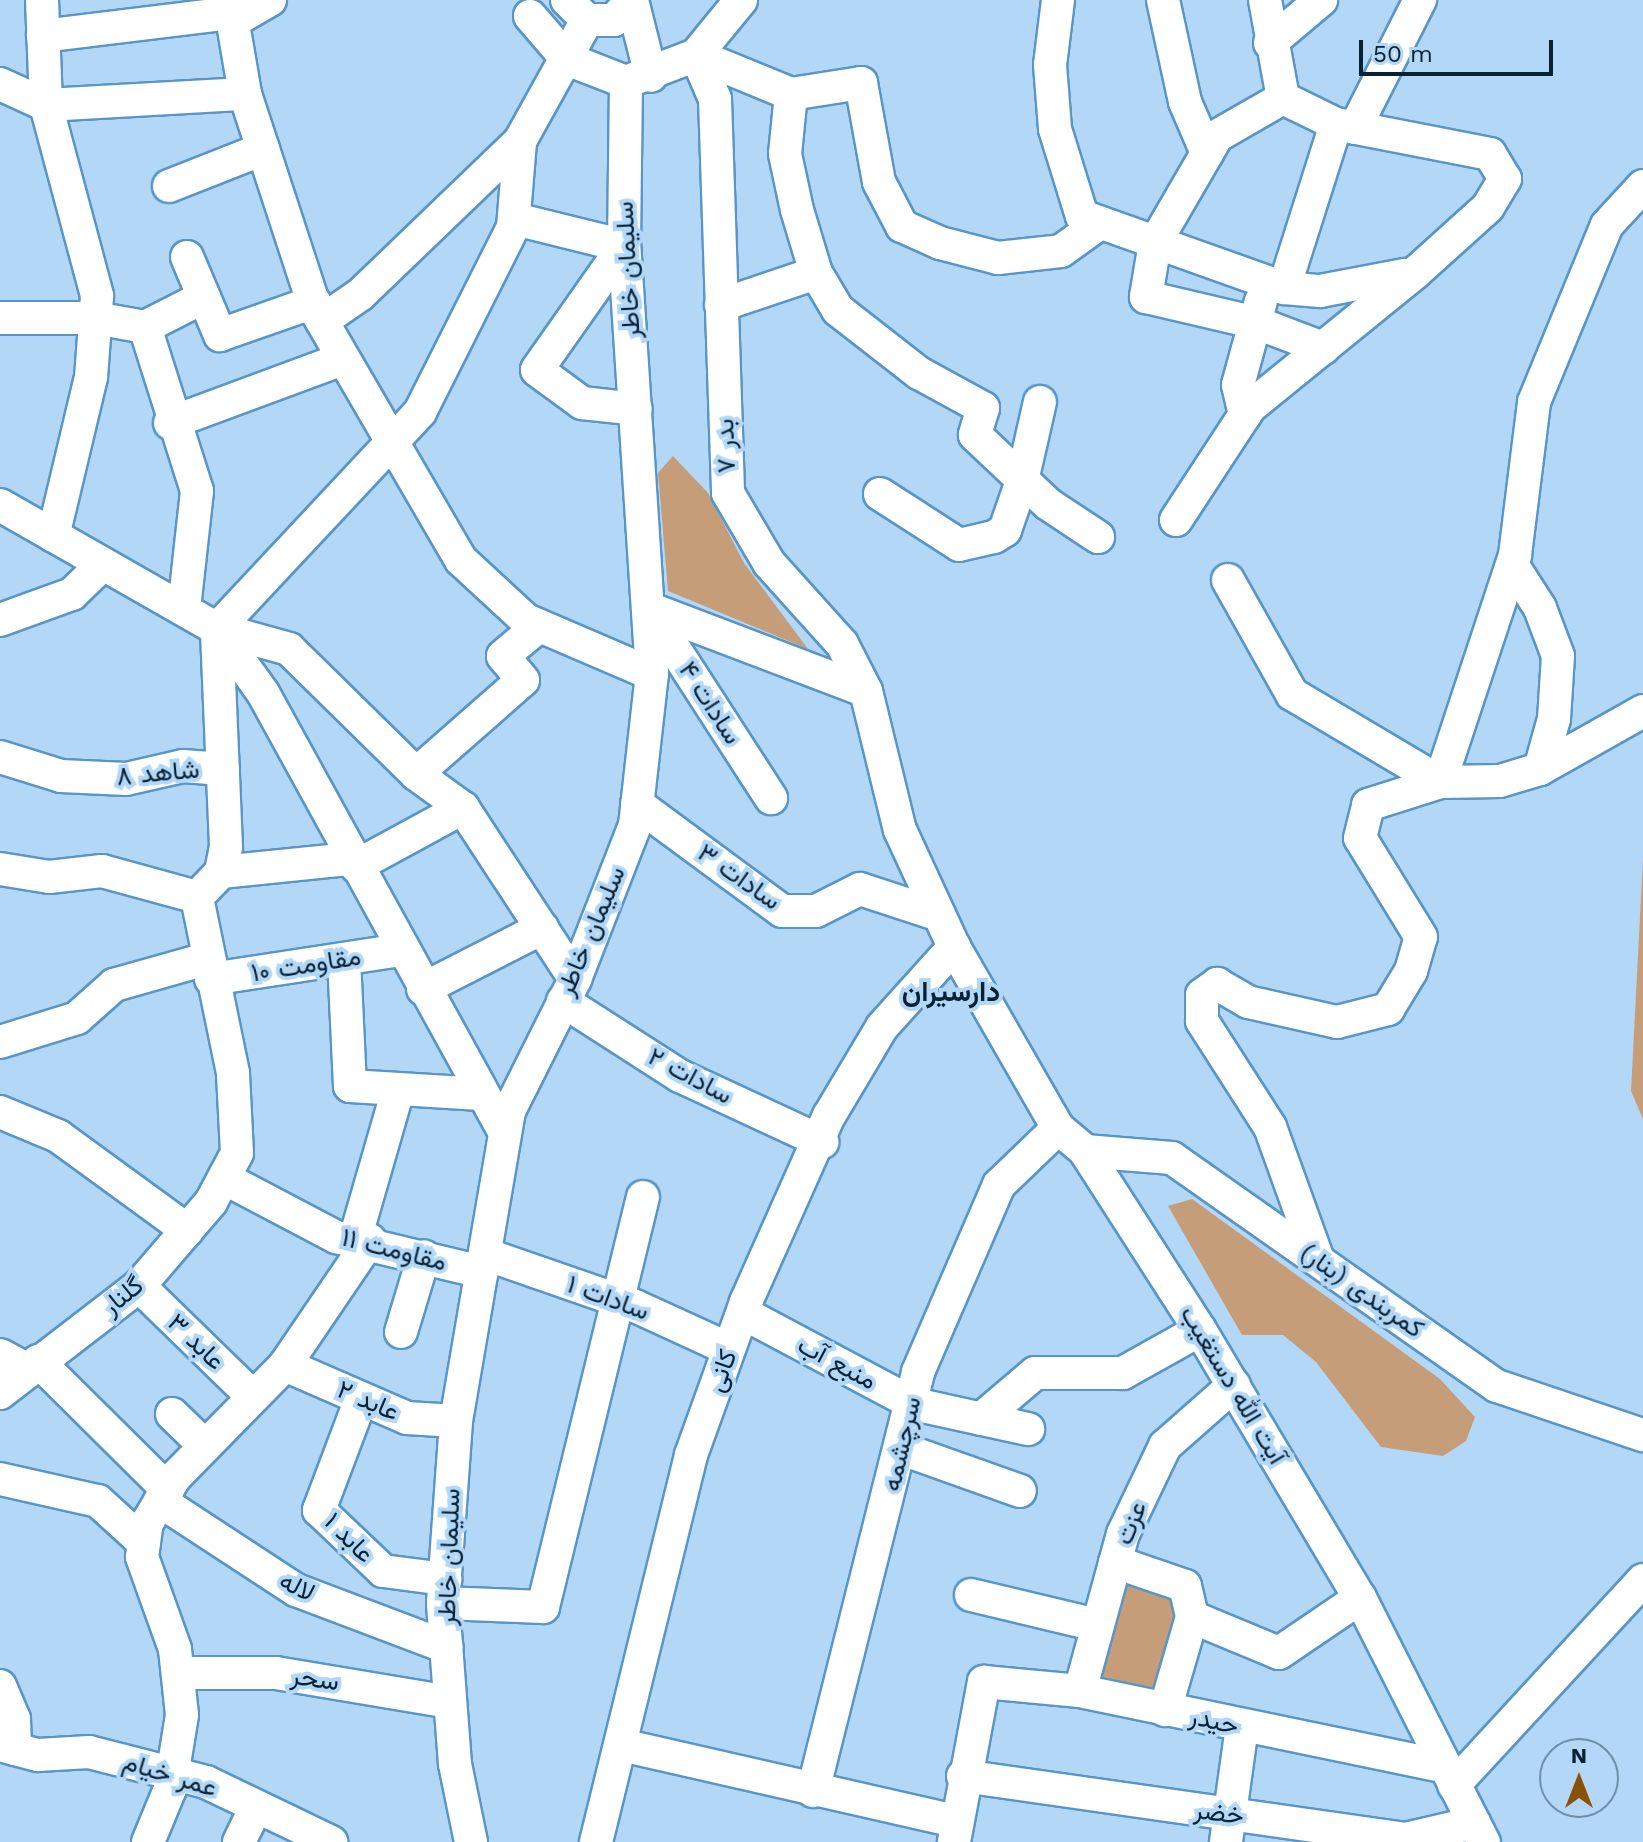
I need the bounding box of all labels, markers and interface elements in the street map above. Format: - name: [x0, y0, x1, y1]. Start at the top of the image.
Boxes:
- scale bar: [1363, 24, 1557, 74]
- text: 50 m: [1373, 40, 1433, 68]
- street label: سلیمان خاطر: [609, 200, 647, 340]
- street label: بدر ۷: [709, 418, 743, 474]
- street label: سادات ۴: [672, 656, 748, 750]
- street label: شاهد ۸: [115, 754, 201, 792]
- street label: سادات ۳: [691, 837, 787, 917]
- street label: سلیمان خاطر: [550, 862, 632, 1000]
- street label: مقاومت ۱۰: [249, 941, 363, 989]
- district label: دارسیران: [902, 975, 1000, 1009]
- street label: سادات ۲: [643, 1041, 737, 1111]
- street label: مقاومت ۱۱: [338, 1222, 450, 1278]
- street label: کمربندی (بنار): [1294, 1237, 1430, 1345]
- street label: سادات ۱: [563, 1269, 653, 1327]
- street label: گلنار: [96, 1270, 150, 1322]
- street label: آیت الله دستغیب: [1173, 1300, 1293, 1470]
- street label: عابد ۳: [161, 1307, 231, 1377]
- street label: منبع آب: [792, 1329, 882, 1397]
- street label: کانی: [700, 1346, 744, 1396]
- street label: عابد ۲: [332, 1374, 404, 1428]
- street label: سرچشمه: [876, 1394, 928, 1494]
- street label: سلیمان خاطر: [431, 1488, 467, 1626]
- street label: عزت: [1108, 1497, 1154, 1549]
- street label: عابد ۱: [317, 1506, 381, 1570]
- street label: لاله: [274, 1565, 320, 1609]
- street label: سحر: [289, 1660, 341, 1698]
- street label: حیدر: [1187, 1701, 1241, 1741]
- north arrow: [1539, 1738, 1619, 1818]
- text: N: [1571, 1743, 1587, 1768]
- street label: عمر خیام: [119, 1746, 221, 1804]
- street label: خضر: [1192, 1794, 1246, 1832]

